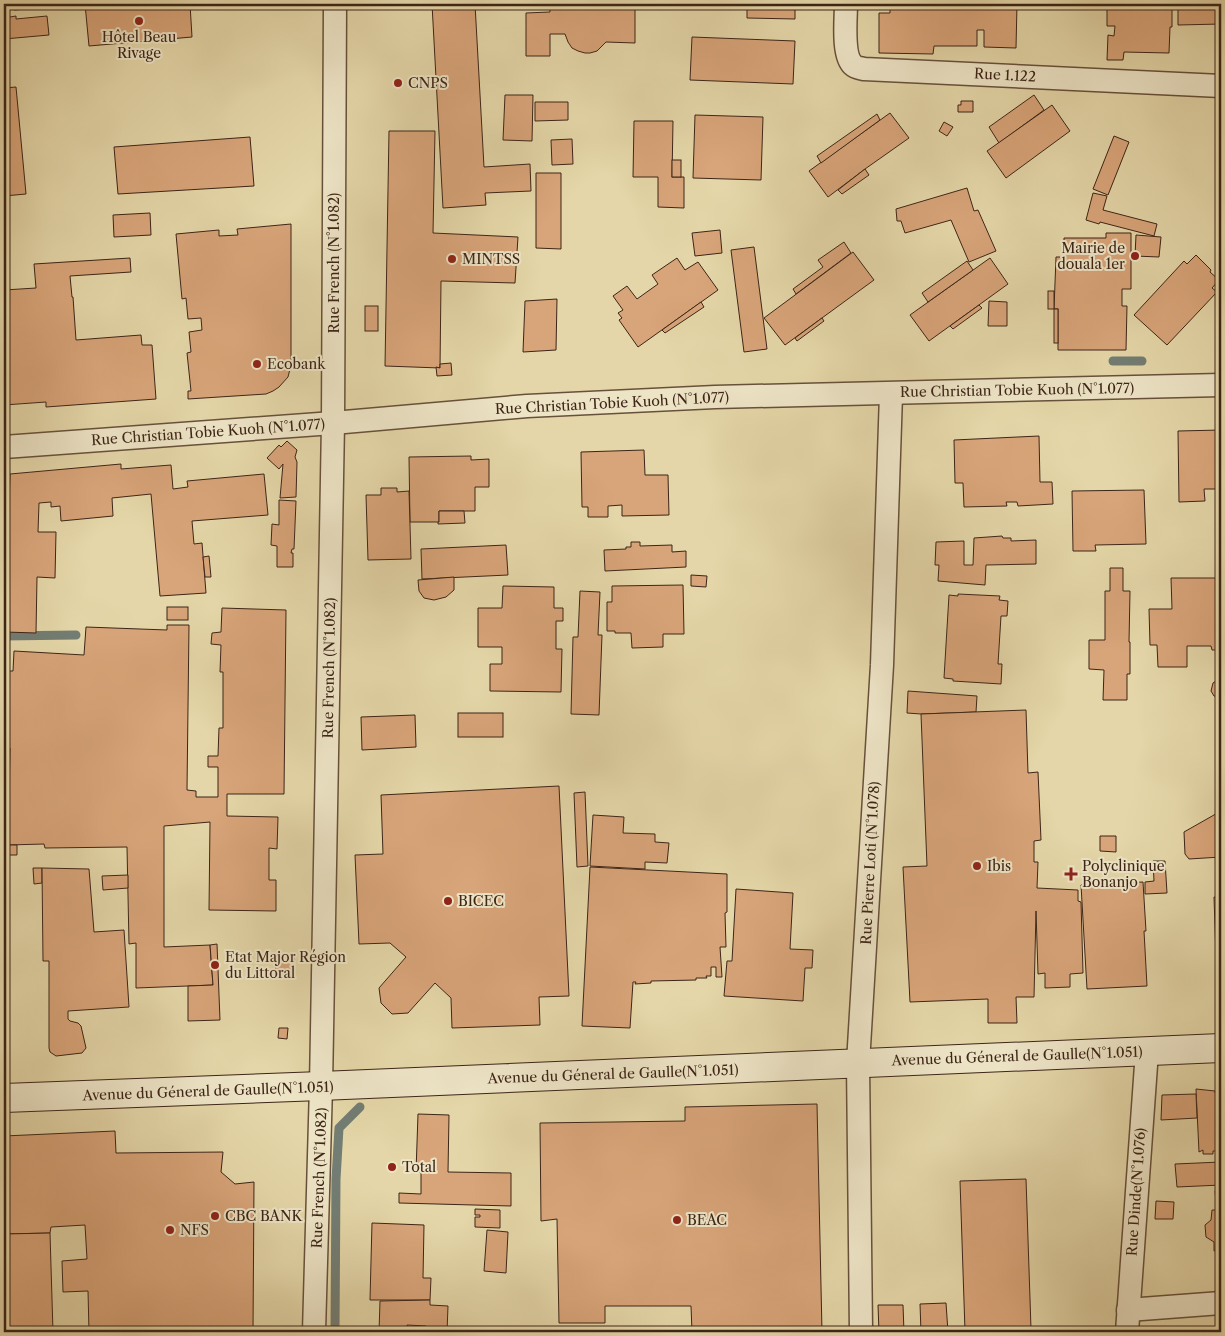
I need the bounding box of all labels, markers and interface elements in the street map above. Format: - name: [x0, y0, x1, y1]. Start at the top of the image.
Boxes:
- marker: Hôtel Beau Rivage: [133, 15, 145, 27]
- place label: Hôtel Beau Rivage: [102, 28, 177, 62]
- street label: Rue 1.122: [974, 64, 1036, 86]
- place label: CNPS: [408, 74, 448, 92]
- marker: CNPS: [392, 77, 404, 89]
- street label: Rue French (N°1.082): [325, 193, 343, 333]
- place label: Mairie de douala 1er: [1057, 239, 1125, 273]
- place label: MINTSS: [462, 250, 520, 268]
- marker: Mairie de douala 1er: [1129, 250, 1141, 262]
- marker: MINTSS: [446, 253, 458, 265]
- place label: Ecobank: [267, 355, 326, 373]
- marker: Ecobank: [251, 358, 263, 370]
- street label: Rue Christian Tobie Kuoh (N°1.077): [900, 379, 1134, 401]
- street label: Rue Christian Tobie Kuoh (N°1.077): [495, 388, 729, 418]
- street label: Rue Christian Tobie Kuoh (N°1.077): [91, 415, 325, 449]
- street label: Rue French (N°1.082): [319, 597, 339, 739]
- street label: Rue Pierre Loti (N°1.078): [857, 781, 883, 945]
- place label: Ibis: [987, 857, 1011, 875]
- place label: Polyclinique Bonanjo: [1082, 857, 1165, 891]
- marker: Ibis: [971, 860, 983, 872]
- marker: Polyclinique Bonanjo: [1064, 867, 1078, 881]
- place label: BICEC: [458, 892, 504, 910]
- marker: BICEC: [442, 895, 454, 907]
- place label: Etat Major Région du Littoral: [225, 948, 346, 982]
- marker: Etat Major Région du Littoral: [209, 959, 221, 971]
- street label: Avenue du Géneral de Gaulle(N°1.051): [890, 1043, 1143, 1069]
- street label: Avenue du Géneral de Gaulle(N°1.051): [486, 1061, 739, 1087]
- street label: Avenue du Géneral de Gaulle(N°1.051): [81, 1078, 334, 1104]
- street label: Rue French (N°1.082): [308, 1107, 330, 1249]
- street label: Rue Dinde(N°1.076): [1123, 1127, 1149, 1257]
- place label: Total: [402, 1158, 436, 1176]
- marker: Total: [386, 1161, 398, 1173]
- place label: CBC BANK: [225, 1207, 303, 1225]
- marker: CBC BANK: [209, 1210, 221, 1222]
- place label: BEAC: [687, 1211, 727, 1229]
- marker: BEAC: [671, 1214, 683, 1226]
- place label: NFS: [180, 1221, 209, 1239]
- marker: NFS: [164, 1224, 176, 1236]

